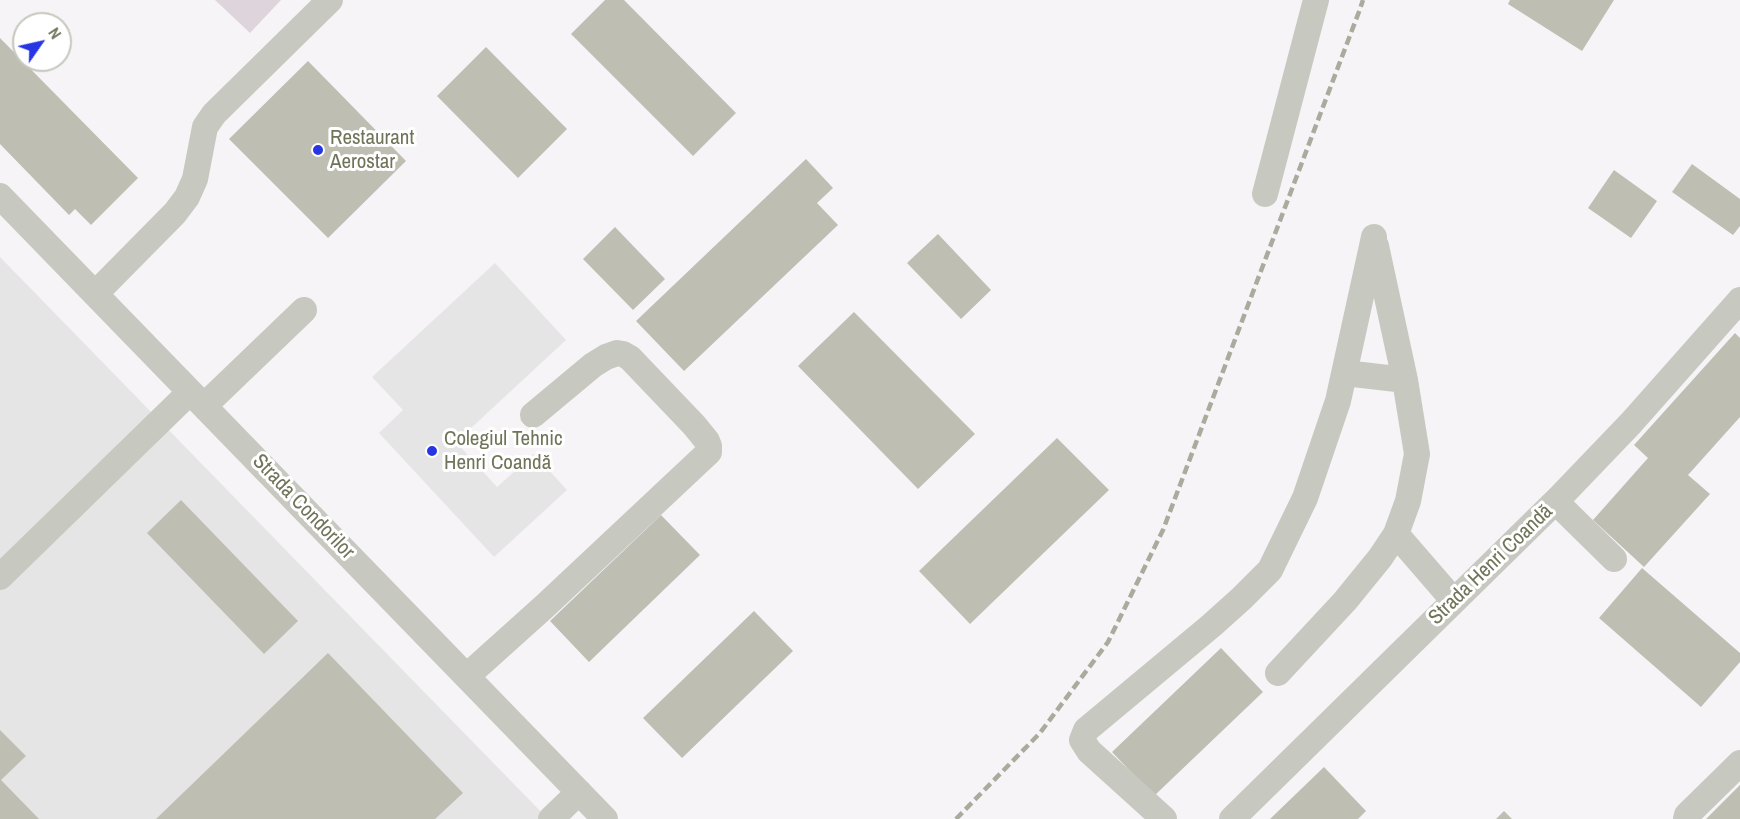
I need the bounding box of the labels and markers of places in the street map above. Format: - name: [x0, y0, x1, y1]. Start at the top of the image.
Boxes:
- place label: Restaurant Aerostar: [330, 125, 414, 175]
- marker: Restaurant Aerostar: [311, 143, 325, 157]
- place label: Colegiul Tehnic Henri Coandă: [444, 426, 563, 476]
- marker: Colegiul Tehnic Henri Coandă: [425, 444, 439, 458]

